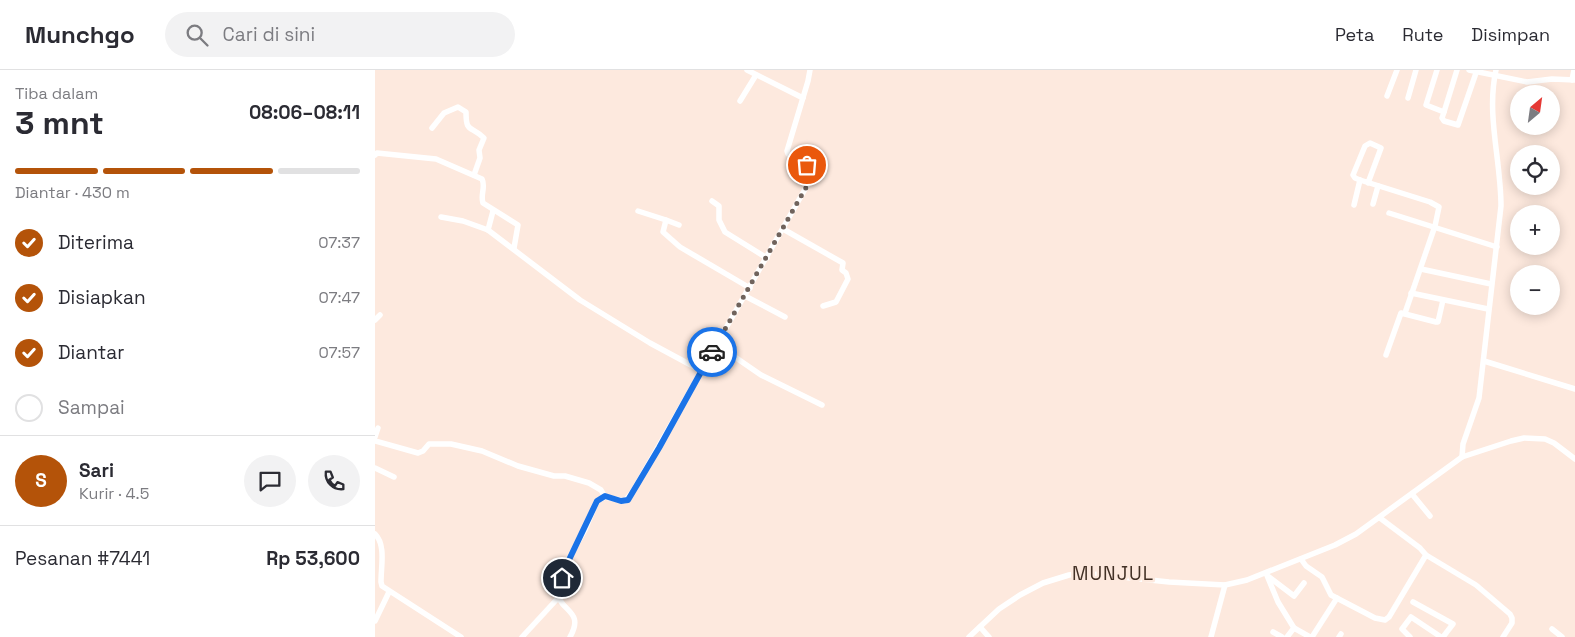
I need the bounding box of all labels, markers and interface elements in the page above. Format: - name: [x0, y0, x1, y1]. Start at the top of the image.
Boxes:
- search box: [165, 12, 515, 57]
- text: Munchgo: [25, 19, 135, 50]
- icon: search: [183, 21, 211, 49]
- text: Cari di sini: [223, 22, 315, 47]
- text: Peta: [1335, 23, 1374, 46]
- text: Rute: [1402, 23, 1443, 46]
- text: Disimpan: [1471, 23, 1550, 46]
- text: Tiba dalam: [15, 83, 98, 104]
- north arrow: [1510, 85, 1560, 135]
- map controls: [1510, 85, 1560, 315]
- text: 08:06–08:11: [249, 100, 360, 125]
- text: 3 mnt: [15, 103, 104, 143]
- pin: [786, 144, 828, 186]
- button: locate: [1510, 145, 1560, 195]
- icon: bag: [793, 151, 821, 179]
- text: Diantar · 430 m: [15, 182, 130, 203]
- button: +: [1510, 205, 1560, 255]
- icon: check: [15, 229, 43, 257]
- text: Diterima: [58, 230, 134, 255]
- text: 07:37: [318, 232, 360, 253]
- button: −: [1510, 265, 1560, 315]
- icon: check: [15, 284, 43, 312]
- text: Disiapkan: [58, 285, 146, 310]
- text: 07:47: [318, 287, 360, 308]
- courier: [687, 327, 737, 377]
- icon: car: [698, 338, 726, 366]
- icon: check: [15, 339, 43, 367]
- text: Diantar: [58, 340, 124, 365]
- text: 07:57: [319, 342, 360, 363]
- text: Sampai: [58, 395, 125, 420]
- button: chat: [244, 455, 296, 507]
- button: phone: [308, 455, 360, 507]
- text: Sari: [79, 458, 114, 483]
- text: S: [35, 468, 47, 493]
- text: Kurir · 4.5: [79, 483, 149, 504]
- text: Pesanan #7441: [15, 546, 150, 571]
- text: Rp 53,600: [266, 546, 360, 571]
- pin: [541, 557, 583, 599]
- district label: MUNJUL: [1072, 561, 1154, 586]
- icon: home: [548, 564, 576, 592]

